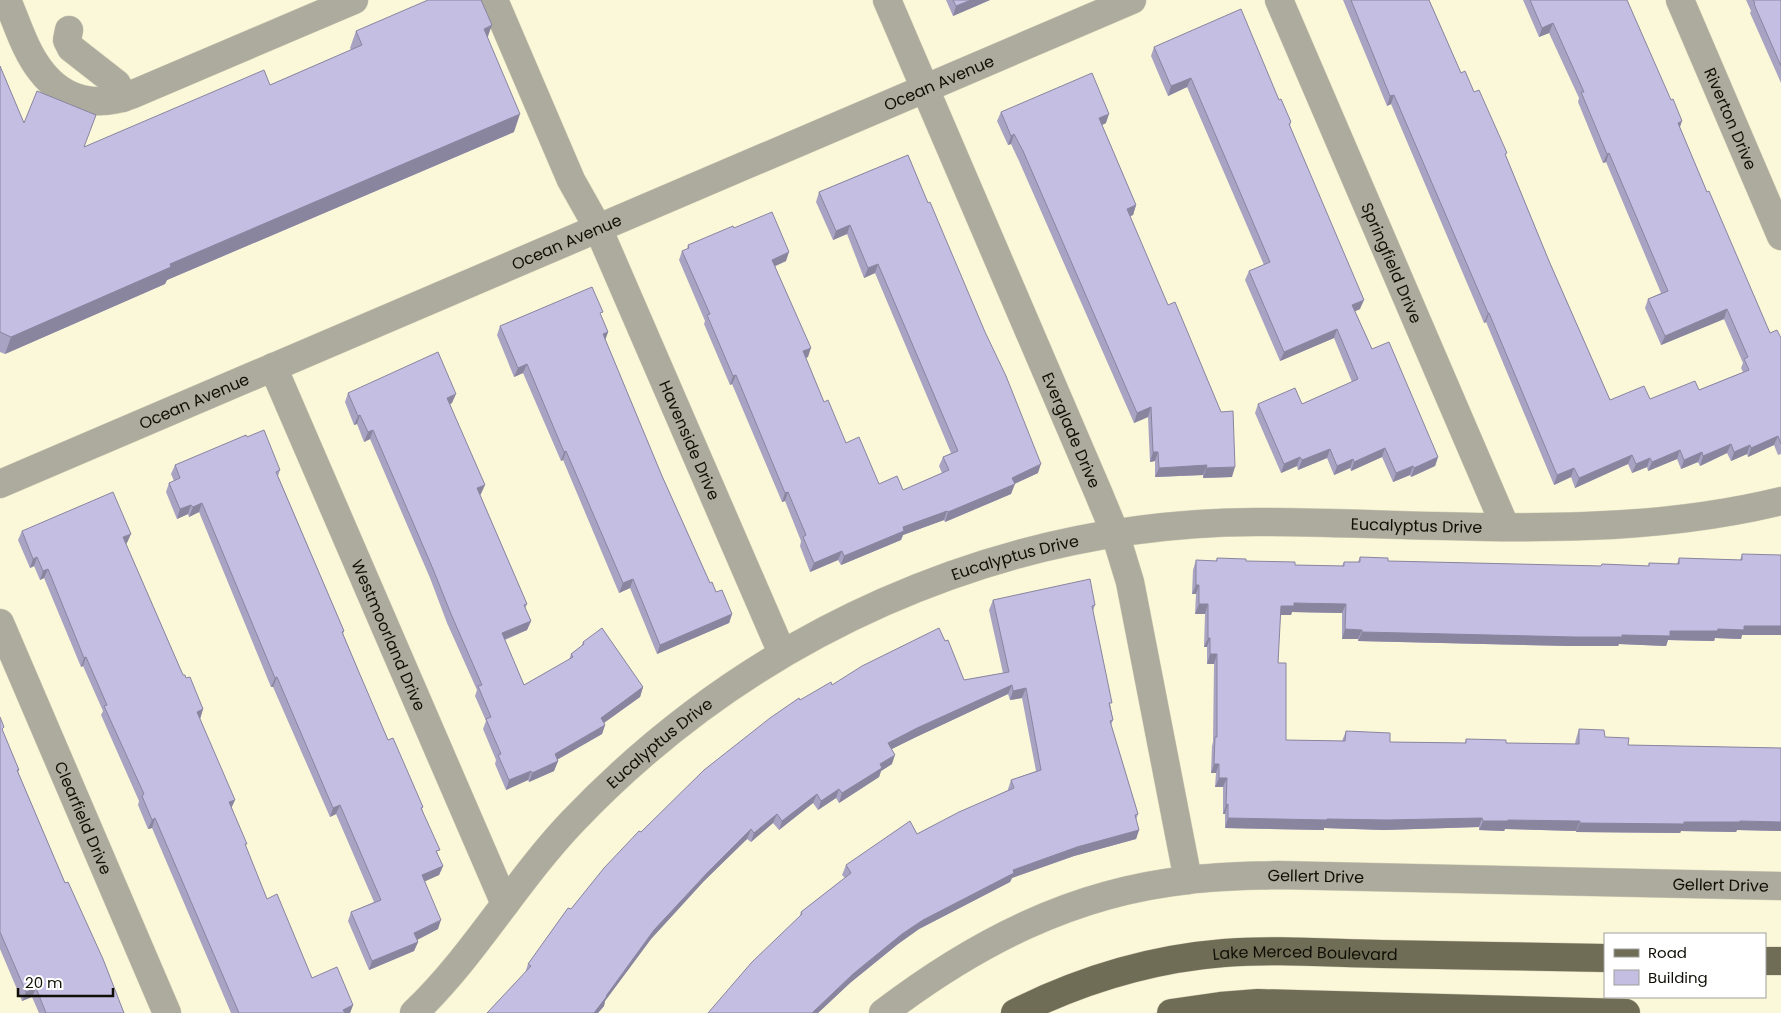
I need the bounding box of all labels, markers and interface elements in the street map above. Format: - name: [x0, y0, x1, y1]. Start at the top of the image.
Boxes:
- street label: Ocean Avenue: [880, 49, 998, 117]
- street label: Riverton Drive: [1698, 64, 1762, 174]
- street label: Springfield Drive: [1355, 199, 1428, 327]
- street label: Ocean Avenue: [508, 209, 625, 276]
- street label: Ocean Avenue: [136, 368, 253, 435]
- street label: Everglade Drive: [1036, 369, 1106, 492]
- street label: Havenside Drive: [653, 377, 725, 504]
- street label: Eucalyptus Drive: [1350, 513, 1483, 539]
- street label: Eucalyptus Drive: [948, 529, 1081, 586]
- street label: Westmoorland Drive: [345, 556, 431, 715]
- street label: Eucalyptus Drive: [601, 692, 717, 794]
- street label: Clearfield Drive: [49, 758, 117, 878]
- street label: Gellert Drive: [1267, 864, 1364, 889]
- street label: Gellert Drive: [1672, 873, 1769, 898]
- legend: [1604, 933, 1766, 998]
- street label: Lake Merced Boulevard: [1211, 940, 1398, 966]
- text: Road: [1648, 942, 1687, 963]
- scale bar: [18, 966, 112, 998]
- text: Building: [1648, 967, 1708, 988]
- text: 20 m: [25, 972, 63, 993]

